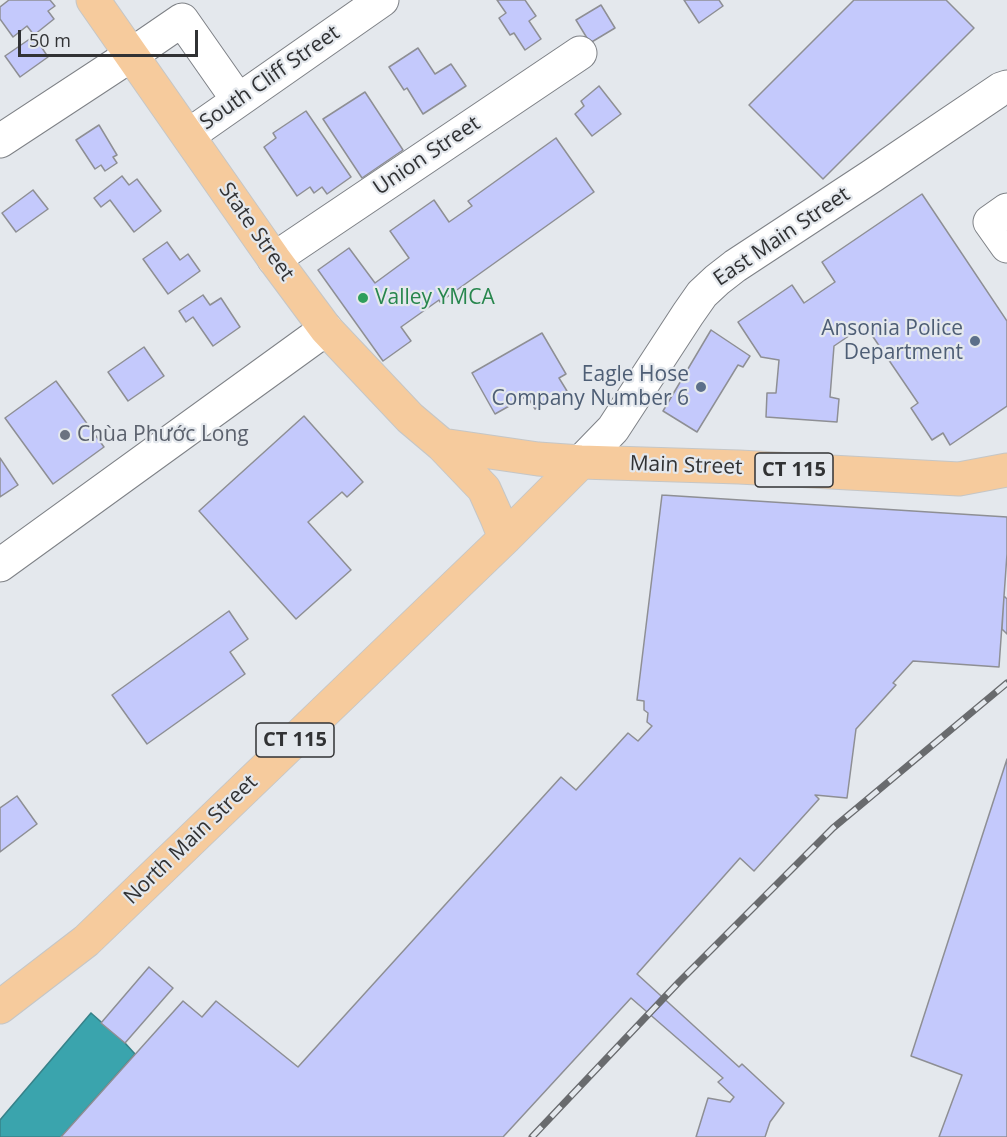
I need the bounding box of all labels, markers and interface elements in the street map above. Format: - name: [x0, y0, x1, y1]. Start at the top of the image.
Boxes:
- scale bar: [21, 18, 201, 56]
- street label: South Cliff Street: [195, 20, 345, 136]
- text: 50 m: [29, 28, 71, 52]
- street label: Union Street: [369, 111, 485, 201]
- street label: State Street: [213, 178, 299, 286]
- street label: East Main Street: [709, 182, 855, 292]
- place label: Valley YMCA: [375, 285, 495, 311]
- marker: Valley YMCA: [356, 291, 370, 305]
- place label: Ansonia Police Department: [821, 316, 963, 366]
- marker: Ansonia Police Department: [968, 334, 982, 348]
- place label: Eagle Hose Company Number 6: [492, 362, 689, 412]
- marker: Eagle Hose Company Number 6: [694, 380, 708, 394]
- place label: Chùa Phước Long: [77, 422, 249, 448]
- marker: Chùa Phước Long: [58, 428, 72, 442]
- street label: Main Street: [629, 451, 743, 481]
- road number: CT 115: [755, 453, 833, 487]
- road number: CT 115: [256, 723, 334, 757]
- street label: North Main Street: [119, 770, 263, 910]

